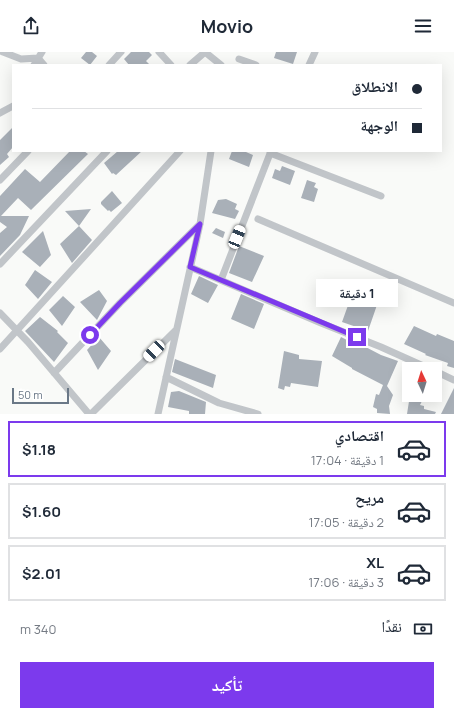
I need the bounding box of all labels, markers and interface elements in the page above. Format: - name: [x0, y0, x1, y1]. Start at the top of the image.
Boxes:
- text: Movio: [201, 14, 253, 38]
- icon: share: [20, 15, 42, 37]
- icon: menu: [412, 15, 434, 37]
- text: الانطلاق: [352, 76, 398, 97]
- text: الوجهة: [360, 115, 398, 136]
- car: [227, 224, 247, 250]
- callout: 1 دقيقة: [316, 279, 398, 307]
- text: 1 دقيقة: [339, 284, 375, 302]
- route start: [81, 326, 99, 344]
- route end: [348, 328, 366, 346]
- car: [141, 338, 167, 364]
- north arrow: [402, 362, 442, 402]
- map controls: [402, 362, 442, 402]
- scale bar: [12, 386, 69, 405]
- text: 50 m: [18, 387, 43, 402]
- text: اقتصادي: [335, 425, 384, 446]
- icon: car: [396, 431, 432, 467]
- text: $1.18: [22, 439, 56, 460]
- text: 1 دقيقة · 17:04: [311, 451, 384, 469]
- text: مريح: [355, 487, 384, 508]
- icon: car: [396, 493, 432, 529]
- text: $1.60: [22, 501, 61, 522]
- text: 2 دقيقة · 17:05: [308, 513, 384, 531]
- text: XL: [366, 552, 384, 573]
- icon: car: [396, 555, 432, 591]
- text: $2.01: [22, 563, 61, 584]
- text: 3 دقيقة · 17:06: [308, 573, 384, 591]
- text: نقدًا: [381, 616, 402, 637]
- icon: cash: [412, 618, 434, 640]
- text: 340 m: [20, 620, 56, 638]
- button: تأكيد: [20, 662, 434, 708]

